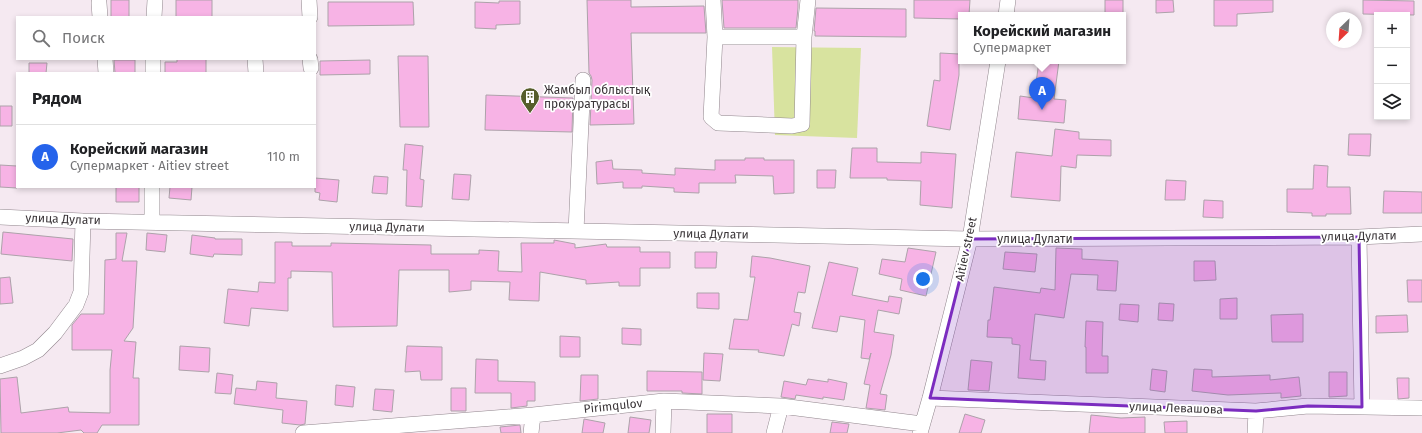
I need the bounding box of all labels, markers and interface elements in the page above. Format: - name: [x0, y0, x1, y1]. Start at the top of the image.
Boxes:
- popup: [958, 12, 1126, 64]
- north arrow: [1326, 12, 1362, 48]
- map controls: [1374, 12, 1410, 120]
- button: +: [1374, 12, 1410, 48]
- search box: [16, 16, 316, 60]
- text: Корейский магазин: [973, 22, 1111, 40]
- icon: search: [30, 27, 52, 49]
- text: Поиск: [62, 29, 105, 47]
- text: Супермаркет: [973, 40, 1051, 55]
- button: −: [1374, 48, 1410, 84]
- pin: A: [1029, 77, 1055, 110]
- place label: Жамбыл облыстық прокуратурасы: [544, 83, 651, 111]
- button: layers: [1374, 84, 1410, 120]
- building icon: Жамбыл облыстық прокуратурасы: [519, 86, 541, 114]
- text: Рядом: [32, 88, 82, 109]
- text: Корейский магазин: [70, 140, 208, 158]
- text: A: [41, 149, 49, 164]
- text: 110 m: [267, 149, 300, 164]
- text: Супермаркет · Aitiev street: [70, 158, 229, 173]
- street label: улица Дулати: [25, 211, 101, 227]
- street label: Aitiev street: [952, 215, 980, 282]
- street label: улица Дулати: [349, 219, 425, 235]
- street label: улица Дулати: [673, 226, 749, 242]
- street label: улица Дулати: [1321, 228, 1397, 244]
- street label: улица Дулати: [997, 232, 1073, 246]
- your location: [913, 269, 933, 289]
- street label: Pirimqulov: [583, 396, 643, 416]
- street label: улица Левашова: [1129, 399, 1223, 417]

